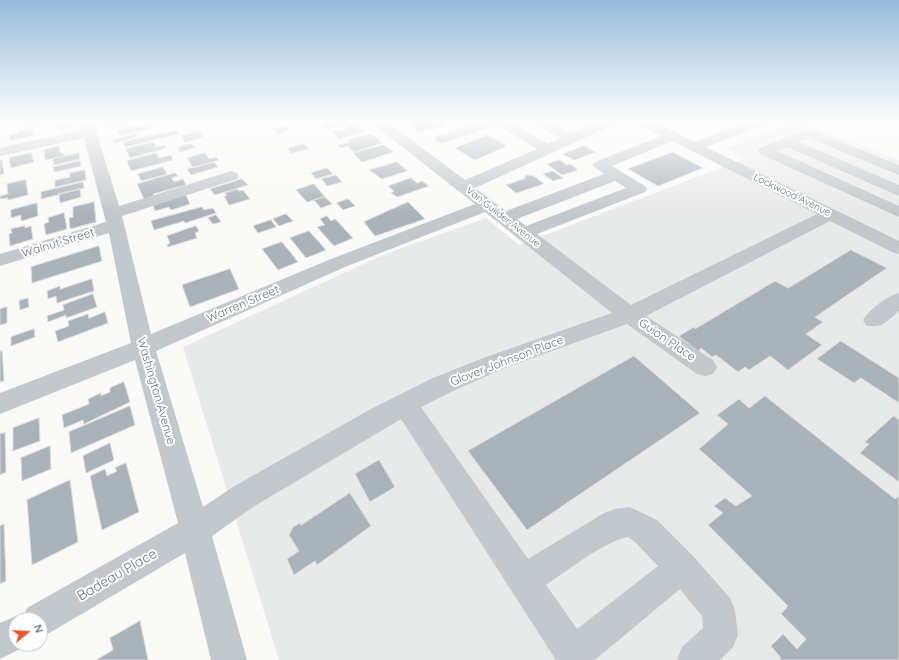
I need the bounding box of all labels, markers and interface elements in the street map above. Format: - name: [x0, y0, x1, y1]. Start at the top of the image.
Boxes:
- street label: Lockwood Avenue: [751, 171, 833, 219]
- street label: Van Guilder Avenue: [464, 184, 542, 250]
- street label: Walnut Street: [20, 225, 96, 261]
- street label: Warren Street: [205, 282, 281, 326]
- street label: Guion Place: [636, 316, 698, 364]
- street label: Glover Johnson Place: [448, 333, 566, 389]
- street label: Washington Avenue: [134, 336, 178, 446]
- street label: Badeau Place: [74, 545, 160, 605]
- north arrow: [8, 612, 48, 652]
- text: N: [31, 623, 46, 635]

